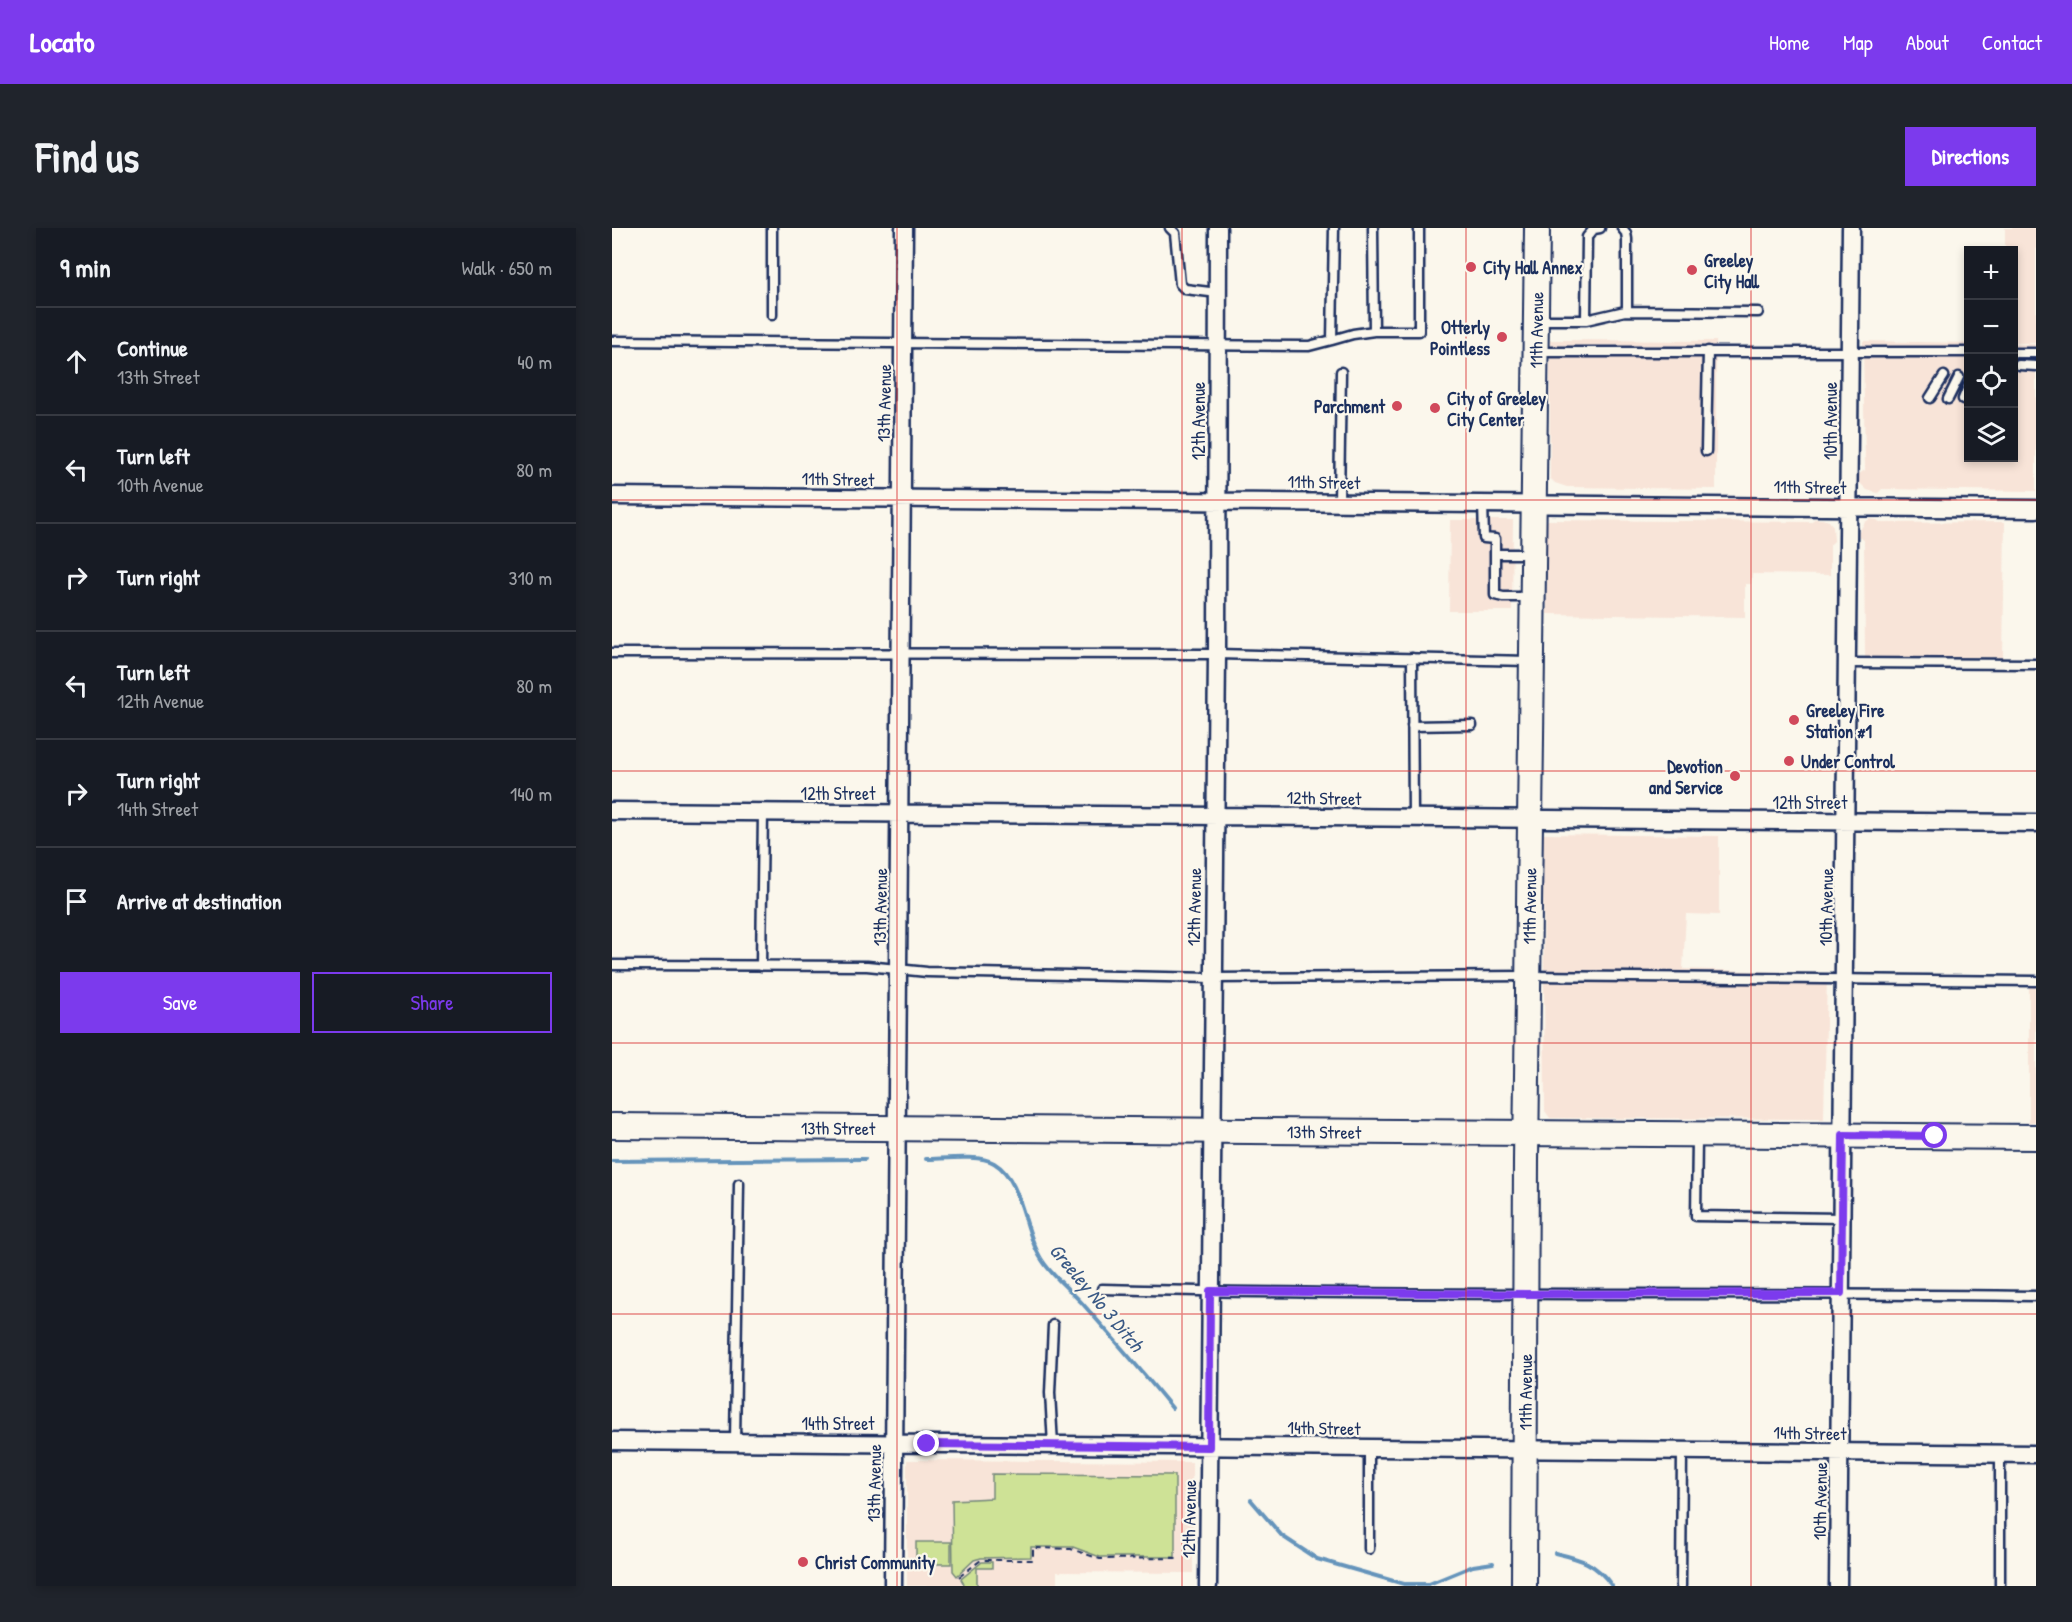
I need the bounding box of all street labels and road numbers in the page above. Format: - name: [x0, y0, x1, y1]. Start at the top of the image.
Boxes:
- street label: 11th Avenue: [1523, 292, 1549, 369]
- street label: 13th Avenue: [871, 364, 897, 442]
- street label: 12th Avenue: [1186, 382, 1211, 460]
- street label: 10th Avenue: [1818, 382, 1843, 460]
- street label: 11th Street: [801, 466, 875, 492]
- street label: 11th Street: [1287, 469, 1361, 495]
- street label: 11th Street: [1773, 474, 1847, 500]
- street label: 12th Street: [801, 781, 876, 806]
- street label: 12th Street: [1286, 785, 1362, 811]
- street label: 12th Street: [1773, 790, 1848, 815]
- street label: 13th Avenue: [867, 868, 893, 946]
- street label: 12th Avenue: [1181, 868, 1207, 946]
- street label: 11th Avenue: [1516, 868, 1542, 945]
- street label: 10th Avenue: [1813, 868, 1839, 946]
- street label: 13th Street: [801, 1115, 876, 1141]
- street label: 13th Street: [1287, 1119, 1362, 1144]
- street label: 11th Avenue: [1512, 1354, 1538, 1430]
- street label: 14th Street: [801, 1411, 875, 1436]
- street label: 14th Street: [1287, 1415, 1362, 1441]
- street label: 14th Street: [1773, 1420, 1848, 1446]
- street label: 13th Avenue: [861, 1444, 887, 1522]
- street label: 10th Avenue: [1807, 1462, 1833, 1540]
- street label: 12th Avenue: [1176, 1480, 1202, 1558]

